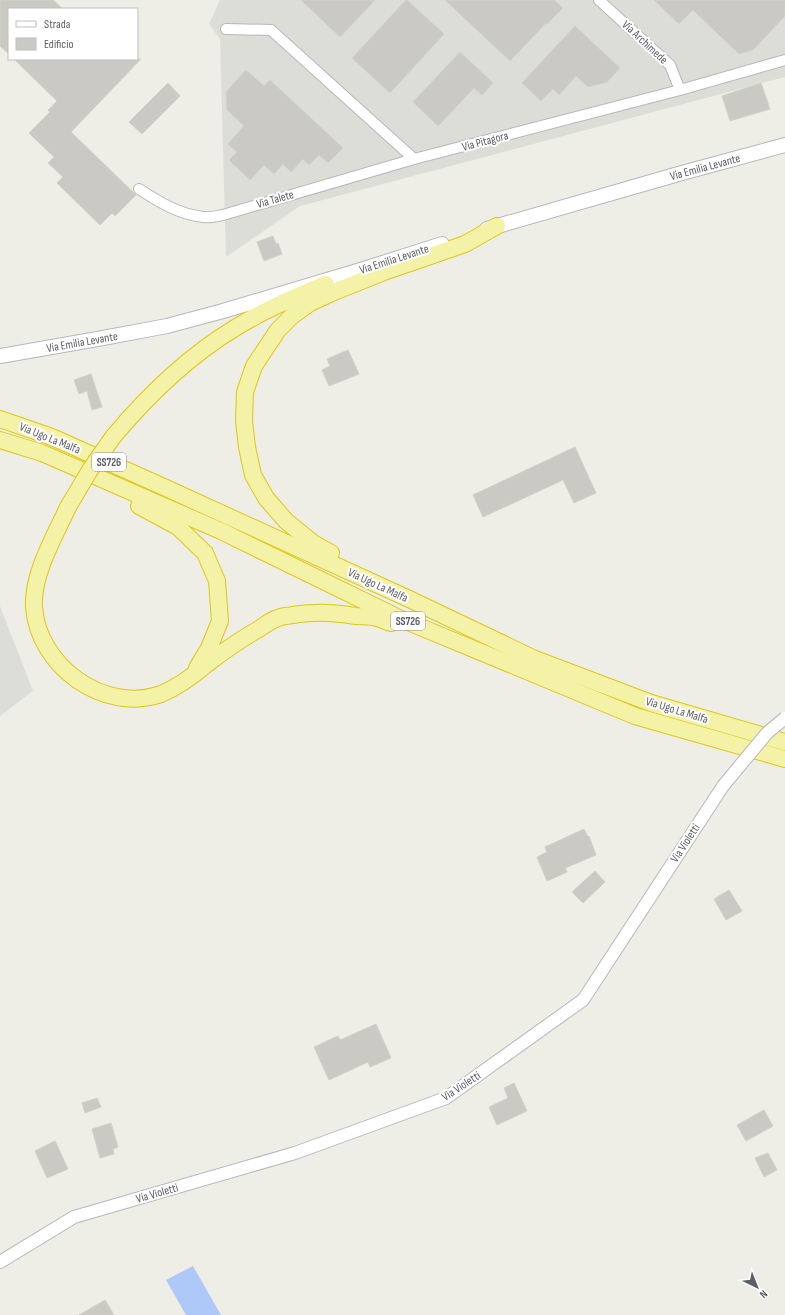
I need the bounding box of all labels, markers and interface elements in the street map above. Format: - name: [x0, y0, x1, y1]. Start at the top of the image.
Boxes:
- legend: [8, 8, 138, 60]
- text: Strada: [44, 17, 71, 32]
- street label: Via Archimede: [619, 17, 671, 68]
- text: Edificio: [44, 37, 73, 52]
- street label: Via Pitagora: [460, 128, 510, 155]
- street label: Via Emilia Levante: [668, 151, 742, 184]
- street label: Via Talete: [255, 187, 296, 212]
- street label: Via Emilia Levante: [358, 241, 431, 278]
- street label: Via Emilia Levante: [45, 329, 119, 356]
- street label: Via Ugo La Malfa: [17, 419, 83, 458]
- road number: SS726: [92, 453, 126, 471]
- street label: Via Ugo La Malfa: [345, 565, 411, 606]
- road number: SS726: [391, 612, 425, 630]
- street label: Via Ugo La Malfa: [644, 694, 710, 727]
- street label: Via Violetti: [667, 821, 704, 866]
- street label: Via Violetti: [439, 1068, 484, 1105]
- street label: Via Violetti: [134, 1180, 180, 1207]
- north arrow: [737, 1267, 777, 1307]
- text: N: [757, 1287, 770, 1301]

